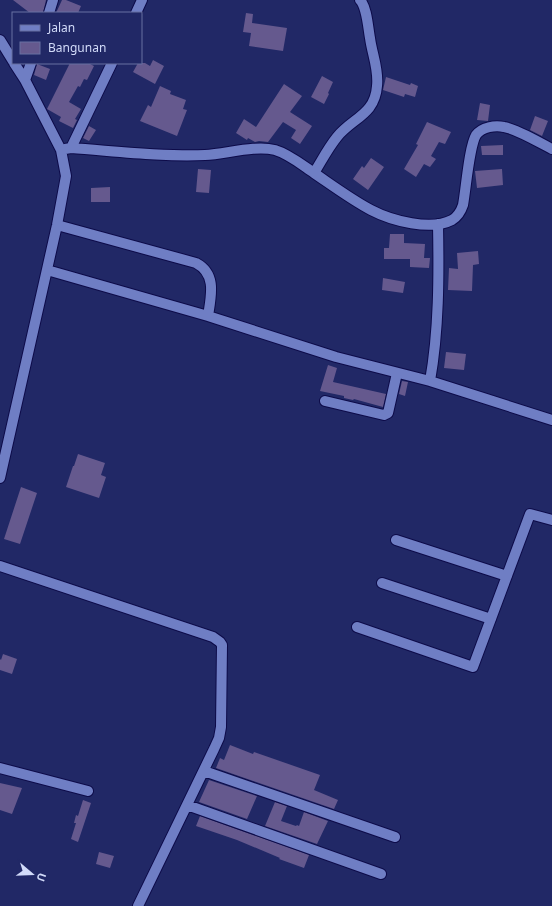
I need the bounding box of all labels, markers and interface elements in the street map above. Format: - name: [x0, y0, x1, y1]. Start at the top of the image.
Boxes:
- legend: [12, 12, 142, 64]
- text: Jalan: [47, 19, 75, 36]
- text: Bangunan: [48, 39, 106, 56]
- north arrow: [12, 854, 52, 894]
- text: U: [33, 871, 50, 884]

